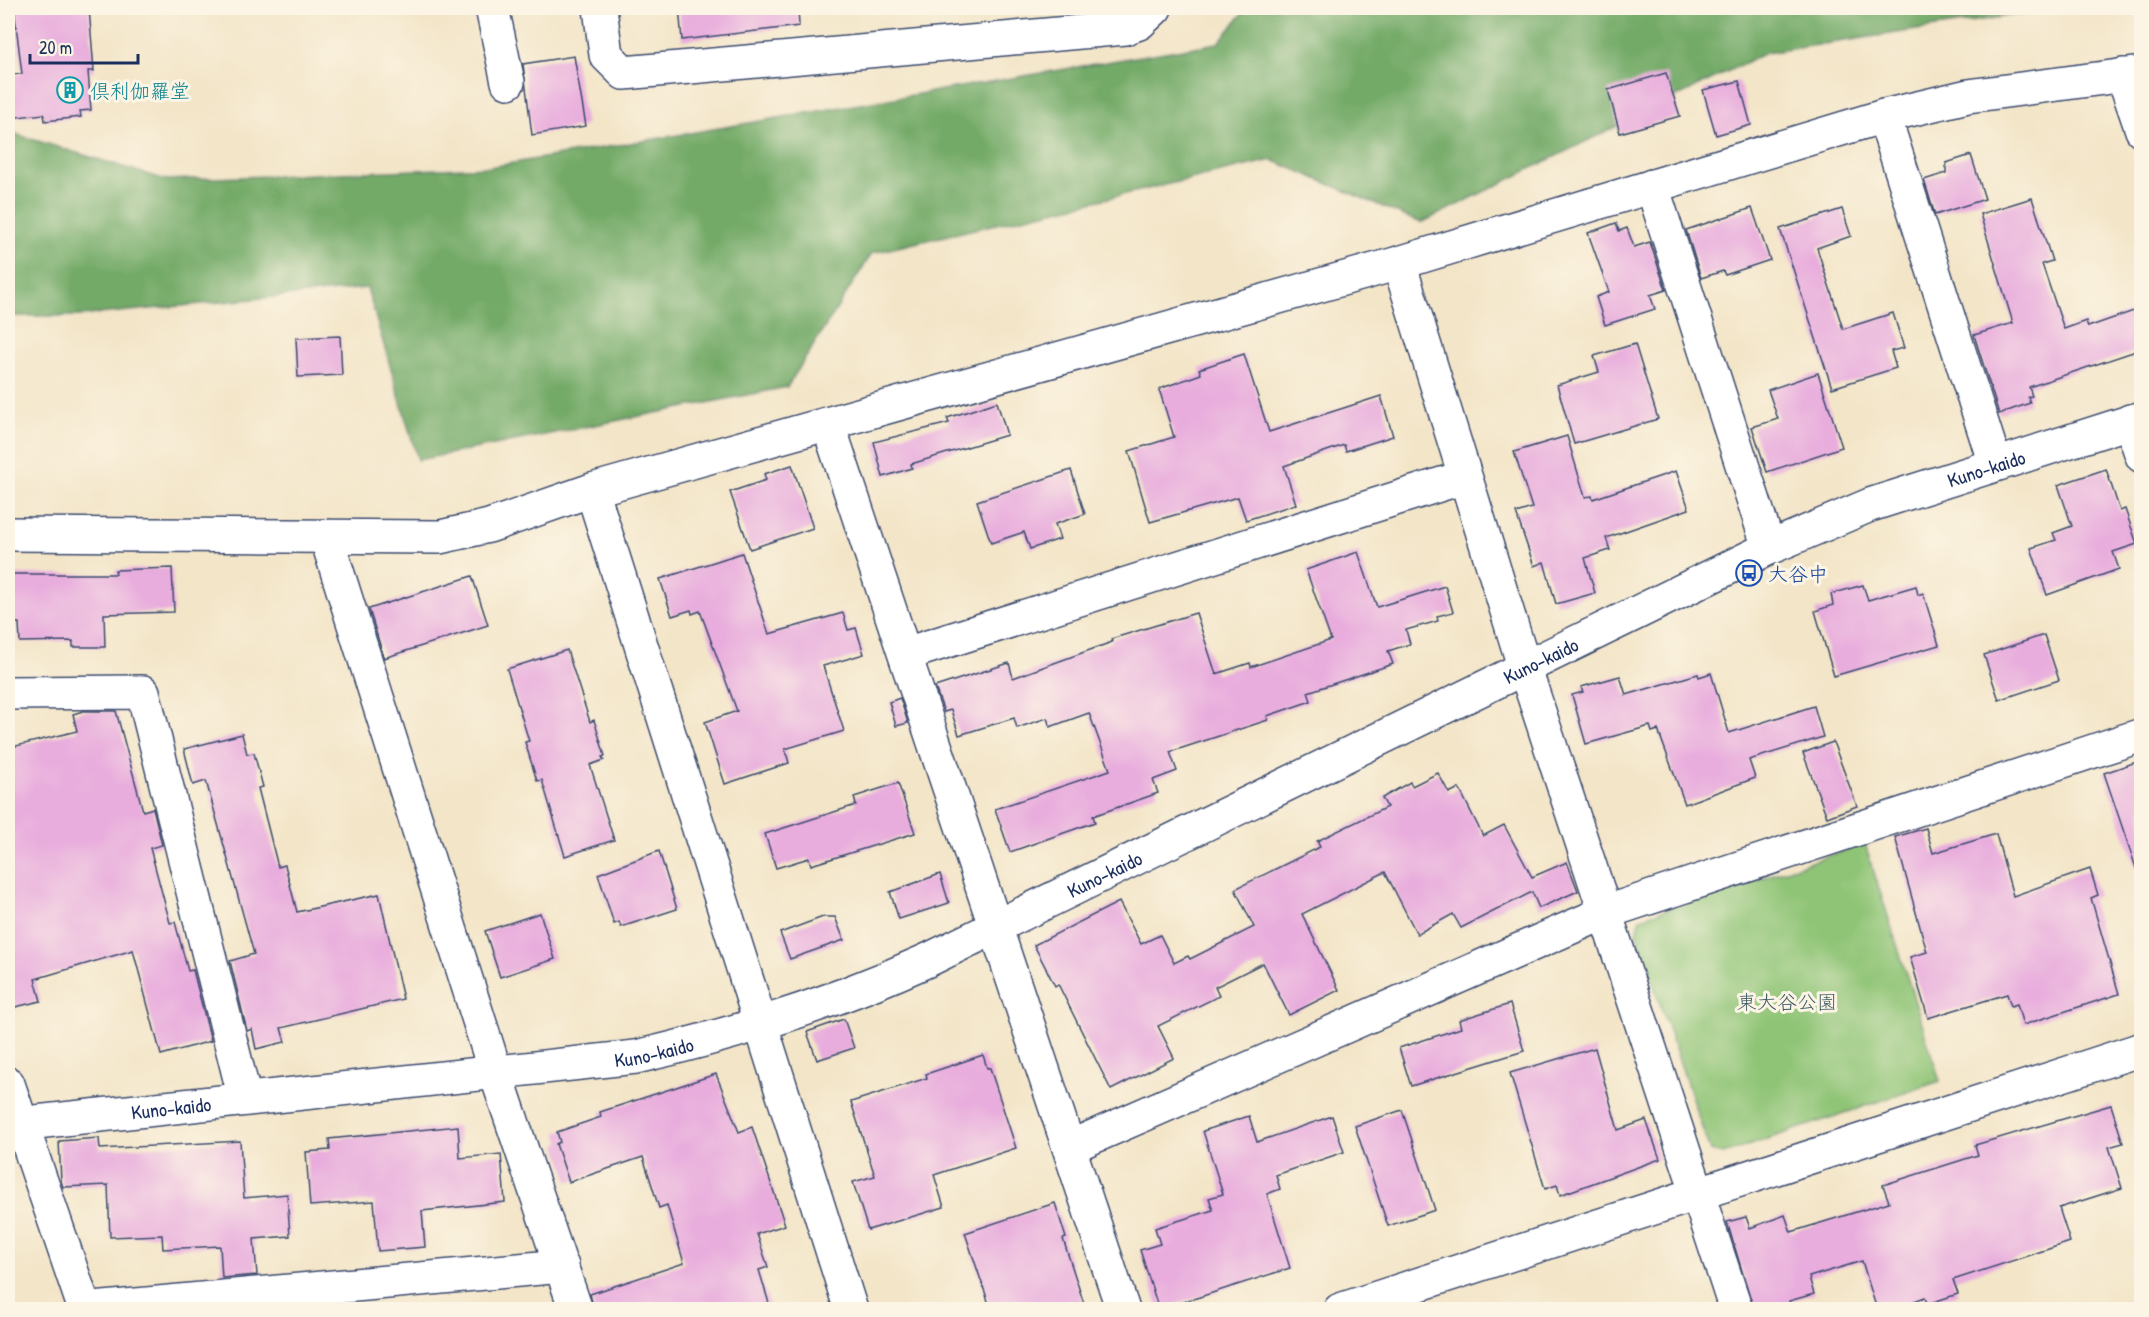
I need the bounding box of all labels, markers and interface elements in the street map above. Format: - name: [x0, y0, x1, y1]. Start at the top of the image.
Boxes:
- scale bar: [30, 27, 138, 65]
- text: 20 m: [39, 35, 72, 60]
- building icon: 倶利伽羅堂: [55, 75, 85, 105]
- place label: 倶利伽羅堂: [90, 77, 190, 104]
- street label: Kuno-kaido: [1944, 443, 2028, 493]
- bus stop icon: 大谷中: [1734, 558, 1764, 588]
- place label: 大谷中: [1768, 560, 1828, 587]
- street label: Kuno-kaido: [1499, 630, 1583, 690]
- street label: Kuno-kaido: [1062, 844, 1146, 903]
- park label: 東大谷公園: [1737, 988, 1837, 1015]
- street label: Kuno-kaido: [613, 1030, 696, 1073]
- street label: Kuno-kaido: [130, 1090, 212, 1125]

